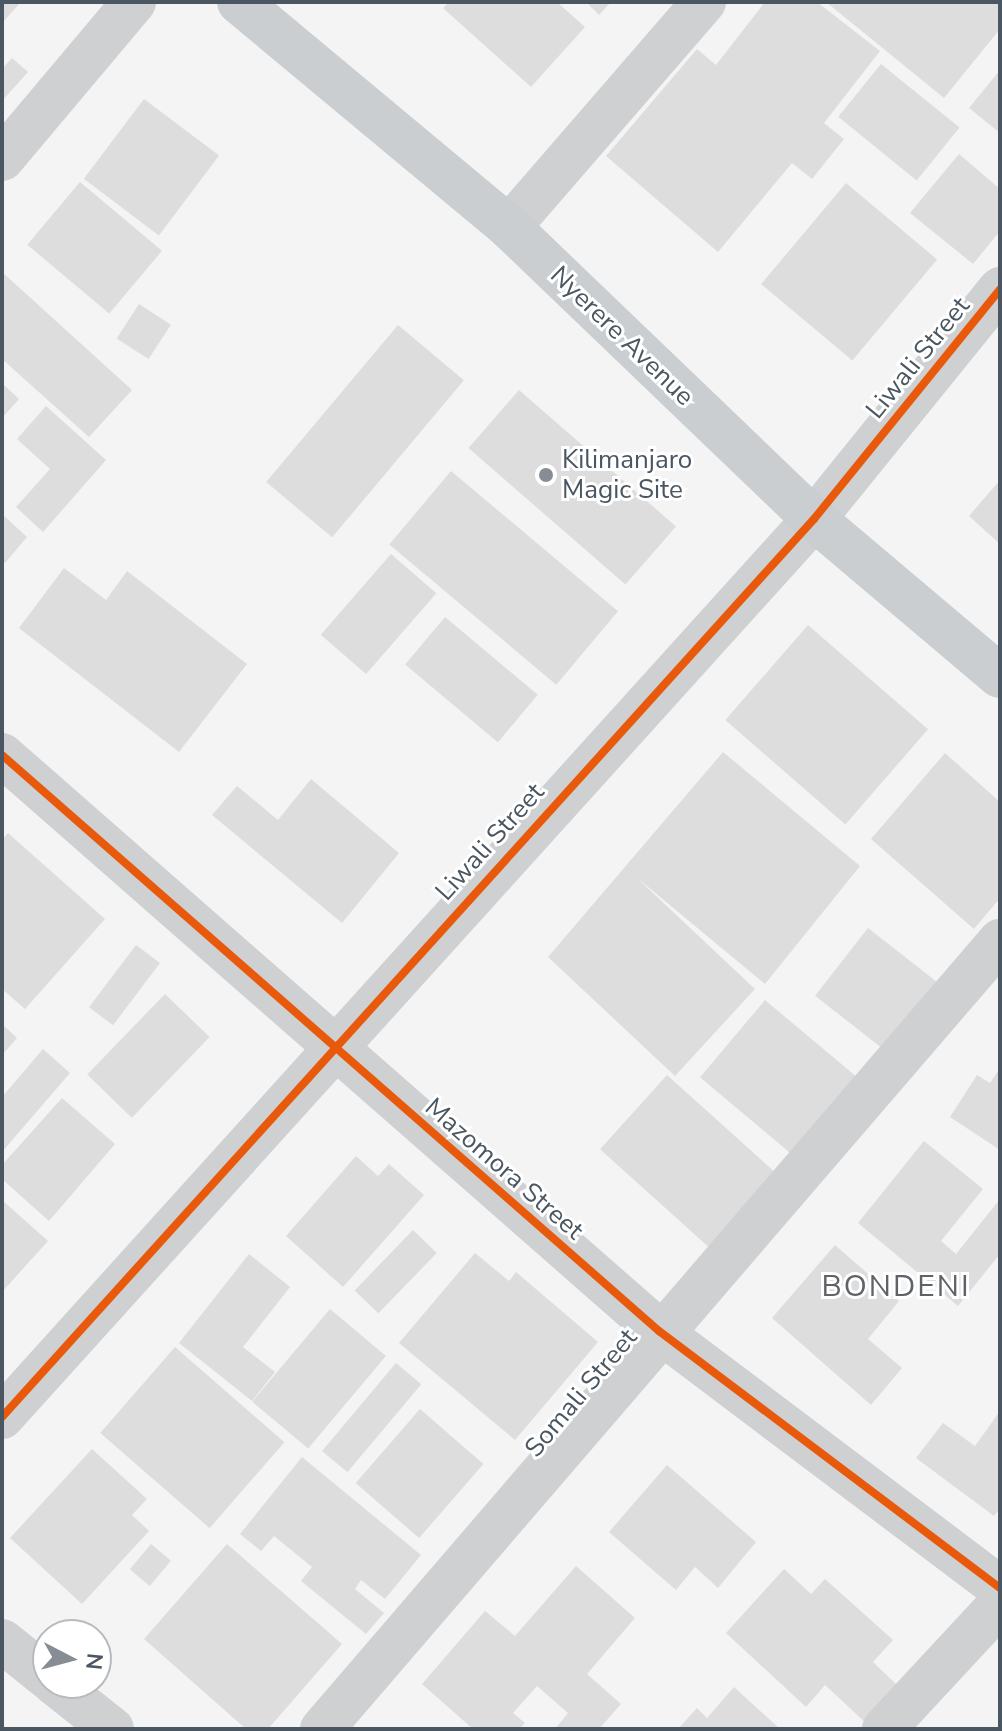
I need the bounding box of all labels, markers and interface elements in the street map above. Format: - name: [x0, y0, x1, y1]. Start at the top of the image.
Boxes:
- street label: Nyerere Avenue: [544, 260, 700, 412]
- street label: Liwali Street: [860, 291, 976, 425]
- place label: Kilimanjaro Magic Site: [562, 444, 692, 506]
- marker: Kilimanjaro Magic Site: [537, 466, 555, 484]
- street label: Liwali Street: [429, 777, 551, 907]
- street label: Mazomora Street: [418, 1092, 590, 1246]
- district label: BONDENI: [821, 1269, 971, 1305]
- street label: Somali Street: [518, 1323, 644, 1463]
- north arrow: [32, 1619, 112, 1699]
- text: N: [78, 1652, 110, 1671]

